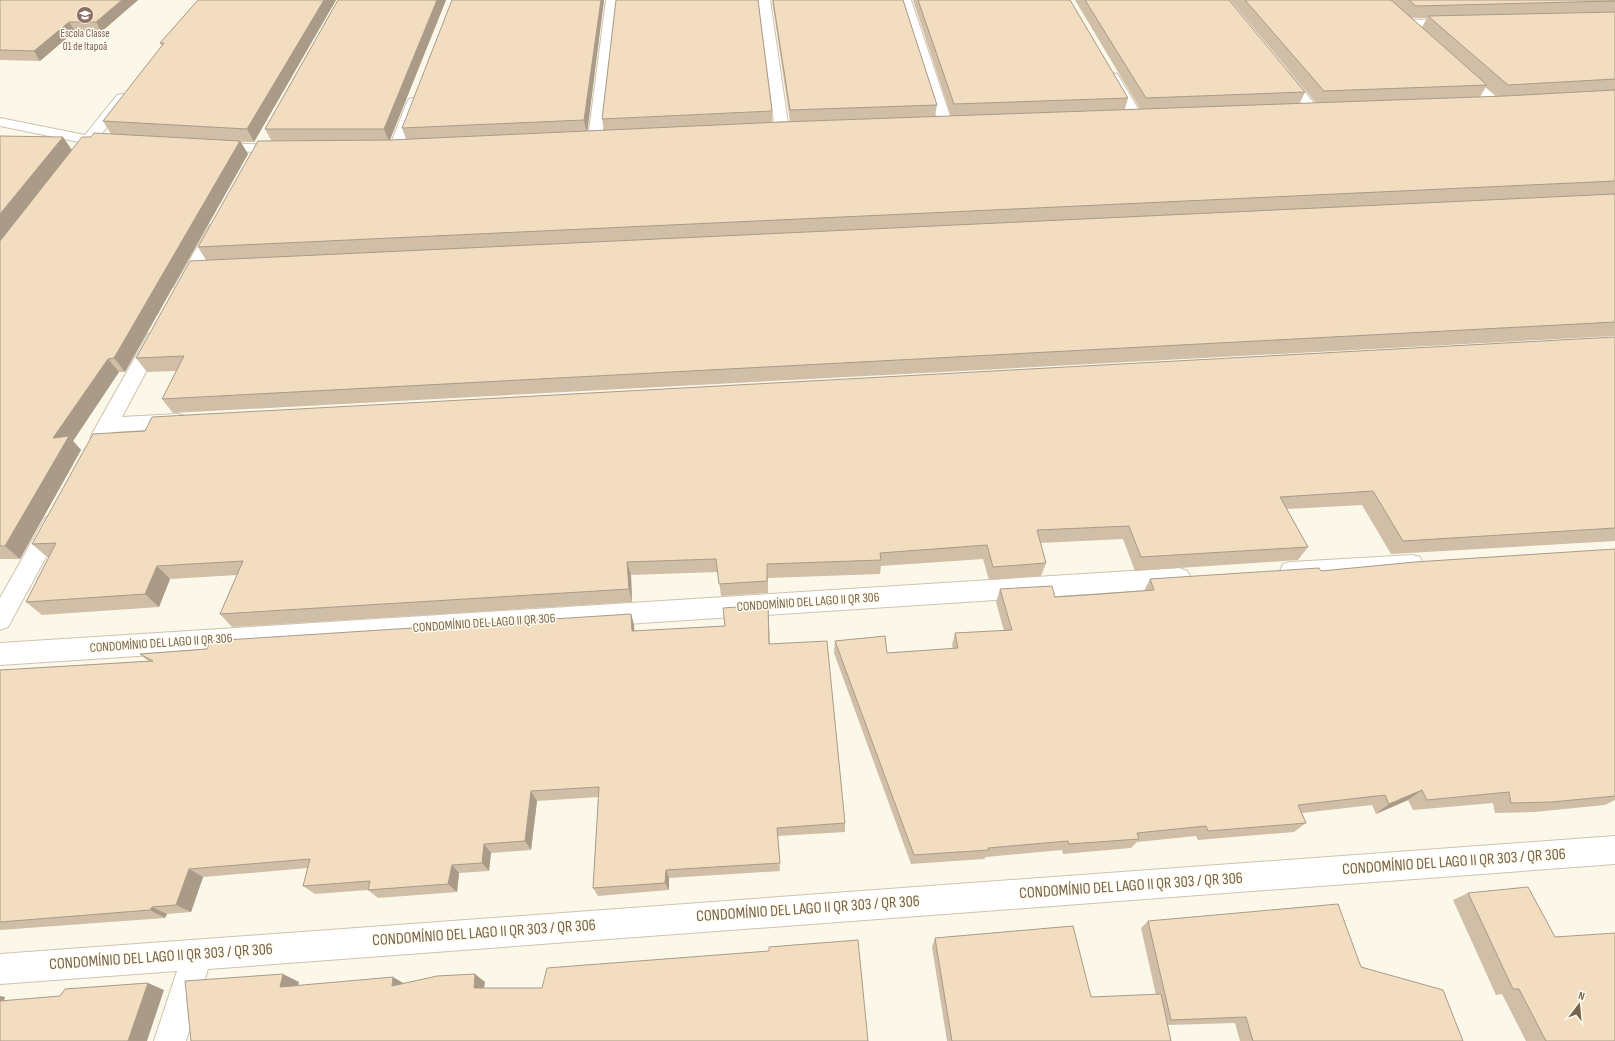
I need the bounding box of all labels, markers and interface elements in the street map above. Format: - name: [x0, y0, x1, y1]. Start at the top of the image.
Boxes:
- school or university icon: Escola Classe 01 de Itapoã: [75, 5, 95, 25]
- place label: Escola Classe 01 de Itapoã: [60, 27, 110, 53]
- street label: CONDOMÍNIO DEL LAGO II QR 306: [736, 589, 880, 615]
- street label: CONDOMÍNIO DEL LAGO II QR 306: [412, 610, 556, 636]
- street label: CONDOMÍNIO DEL LAGO II QR 306: [89, 630, 233, 656]
- street label: CONDOMÍNIO DEL LAGO II QR 303 / QR 306: [1342, 845, 1566, 879]
- street label: CONDOMÍNIO DEL LAGO II QR 303 / QR 306: [1019, 869, 1243, 903]
- street label: CONDOMÍNIO DEL LAGO II QR 303 / QR 306: [696, 892, 920, 926]
- street label: CONDOMÍNIO DEL LAGO II QR 303 / QR 306: [372, 916, 596, 950]
- street label: CONDOMÍNIO DEL LAGO II QR 303 / QR 306: [49, 940, 273, 974]
- north arrow: [1559, 985, 1599, 1025]
- text: N: [1577, 989, 1586, 1003]

